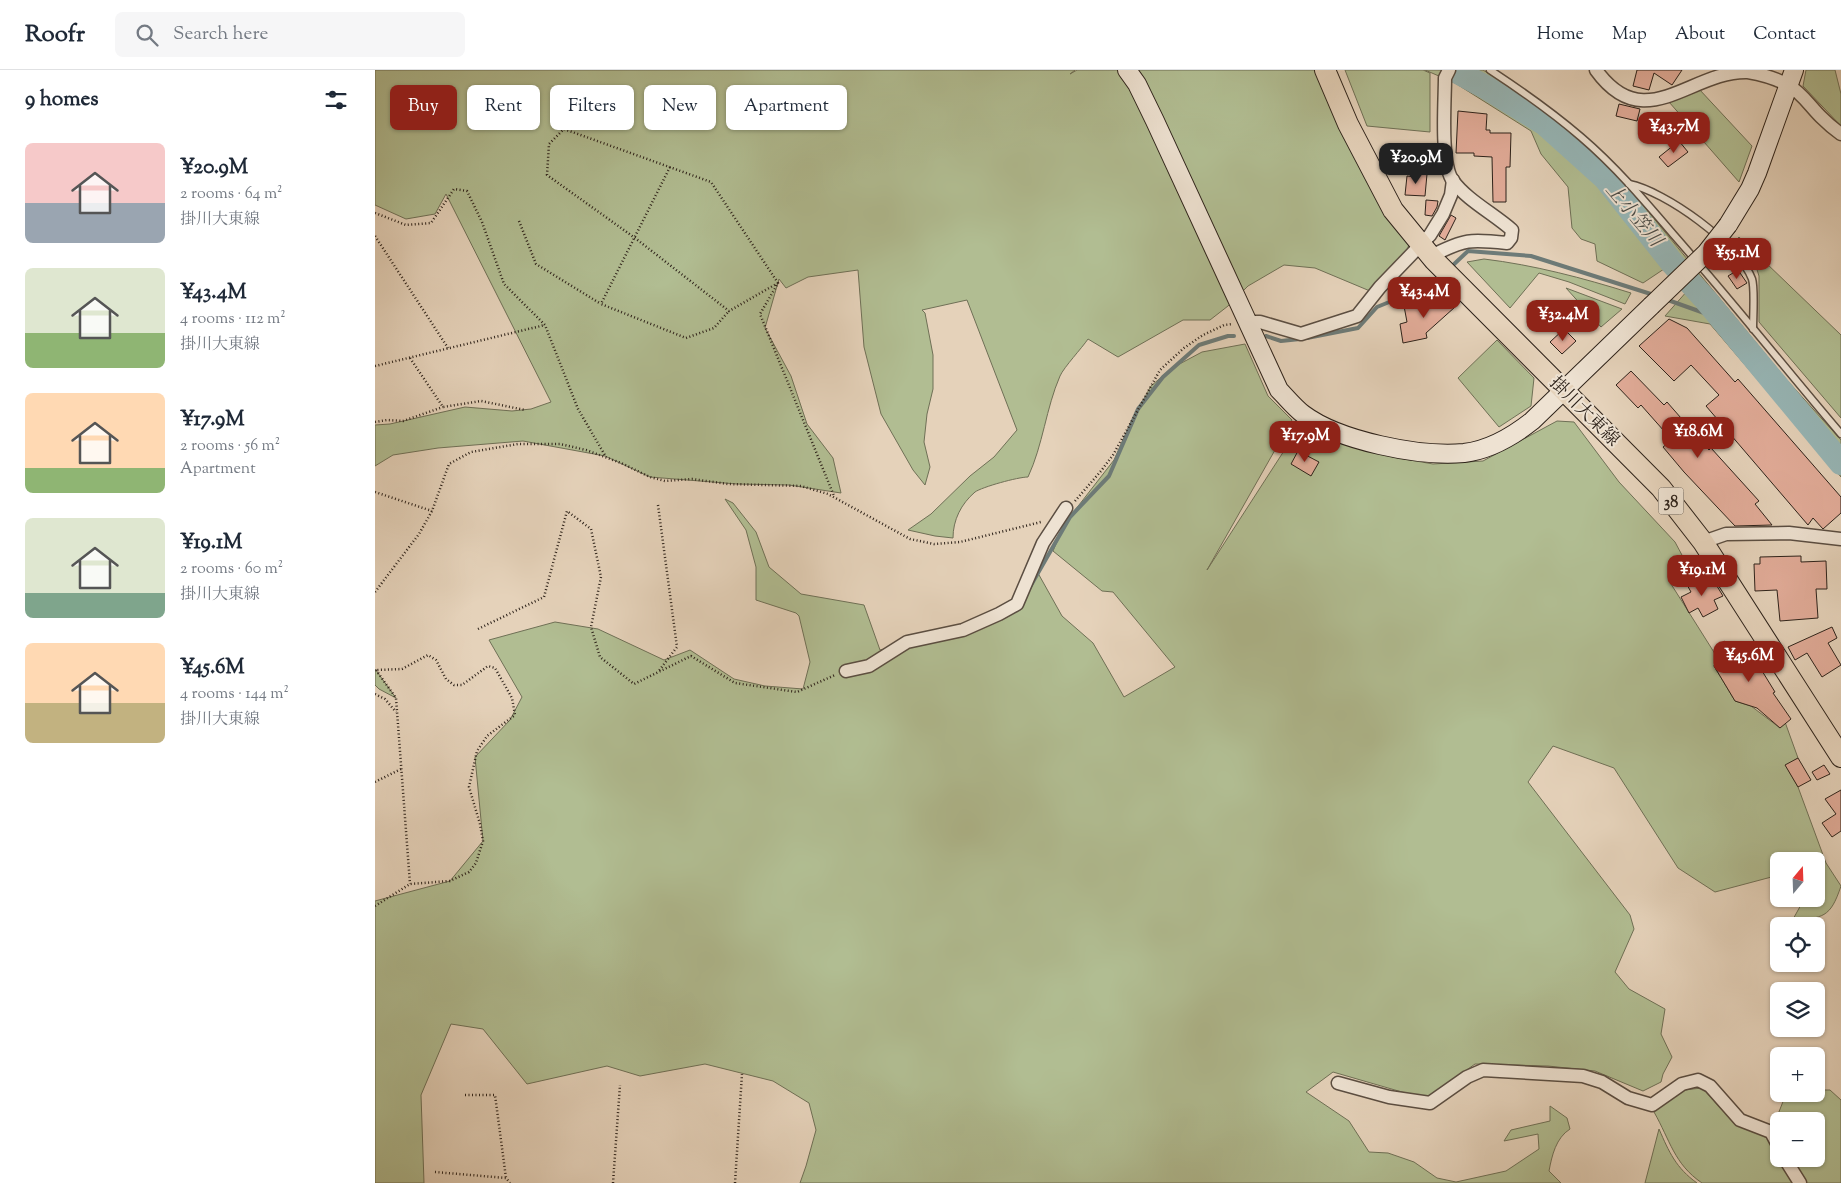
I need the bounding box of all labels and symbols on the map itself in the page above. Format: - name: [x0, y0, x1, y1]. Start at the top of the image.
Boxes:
- pin: ¥43.7M: [1633, 112, 1715, 154]
- pin: ¥20.9M: [1375, 142, 1457, 185]
- water label: 上小笠川: [1598, 178, 1669, 255]
- pin: ¥55.1M: [1696, 238, 1778, 280]
- pin: ¥43.4M: [1383, 276, 1465, 319]
- pin: ¥32.4M: [1522, 300, 1604, 342]
- street label: 掛川大東線: [1543, 371, 1625, 453]
- pin: ¥18.6M: [1657, 416, 1739, 459]
- pin: ¥17.9M: [1264, 420, 1346, 463]
- road number: 38: [1659, 488, 1683, 514]
- pin: ¥19.1M: [1661, 554, 1743, 597]
- pin: ¥45.6M: [1708, 640, 1790, 683]
- north arrow: [1770, 852, 1825, 908]

